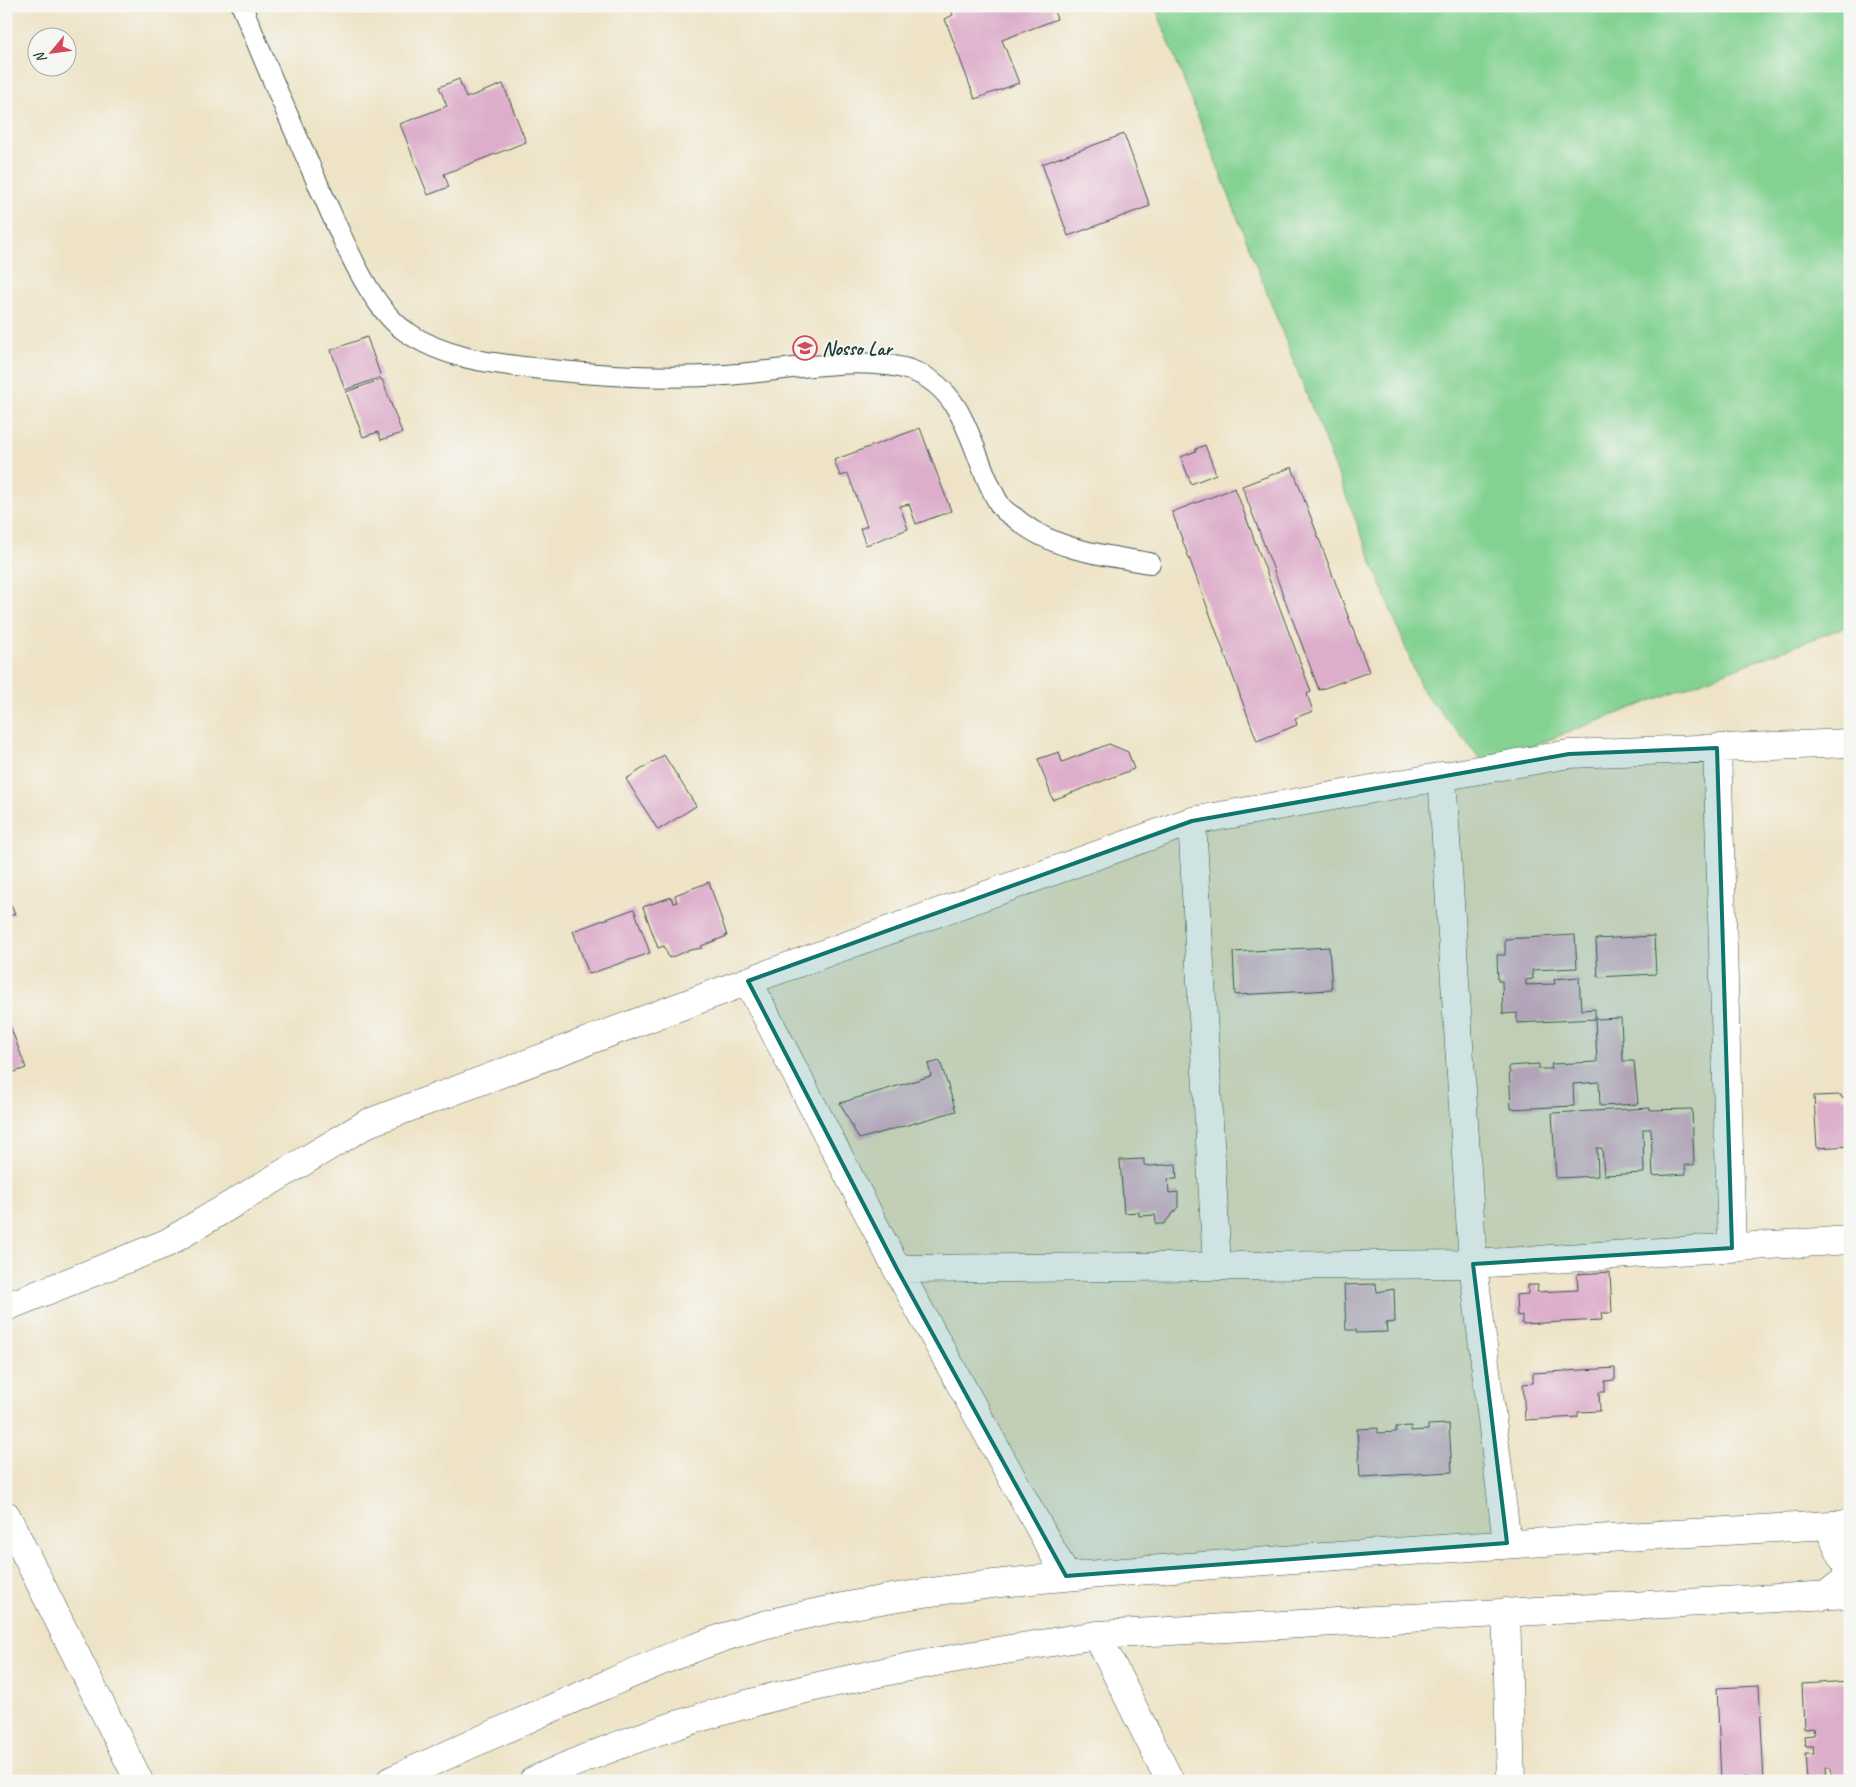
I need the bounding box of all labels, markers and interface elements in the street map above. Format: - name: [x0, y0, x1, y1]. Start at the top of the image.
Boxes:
- north arrow: [28, 28, 78, 78]
- text: N: [30, 48, 51, 66]
- school or university icon: Nosso Lar: [792, 335, 818, 361]
- place label: Nosso Lar: [822, 336, 895, 361]

